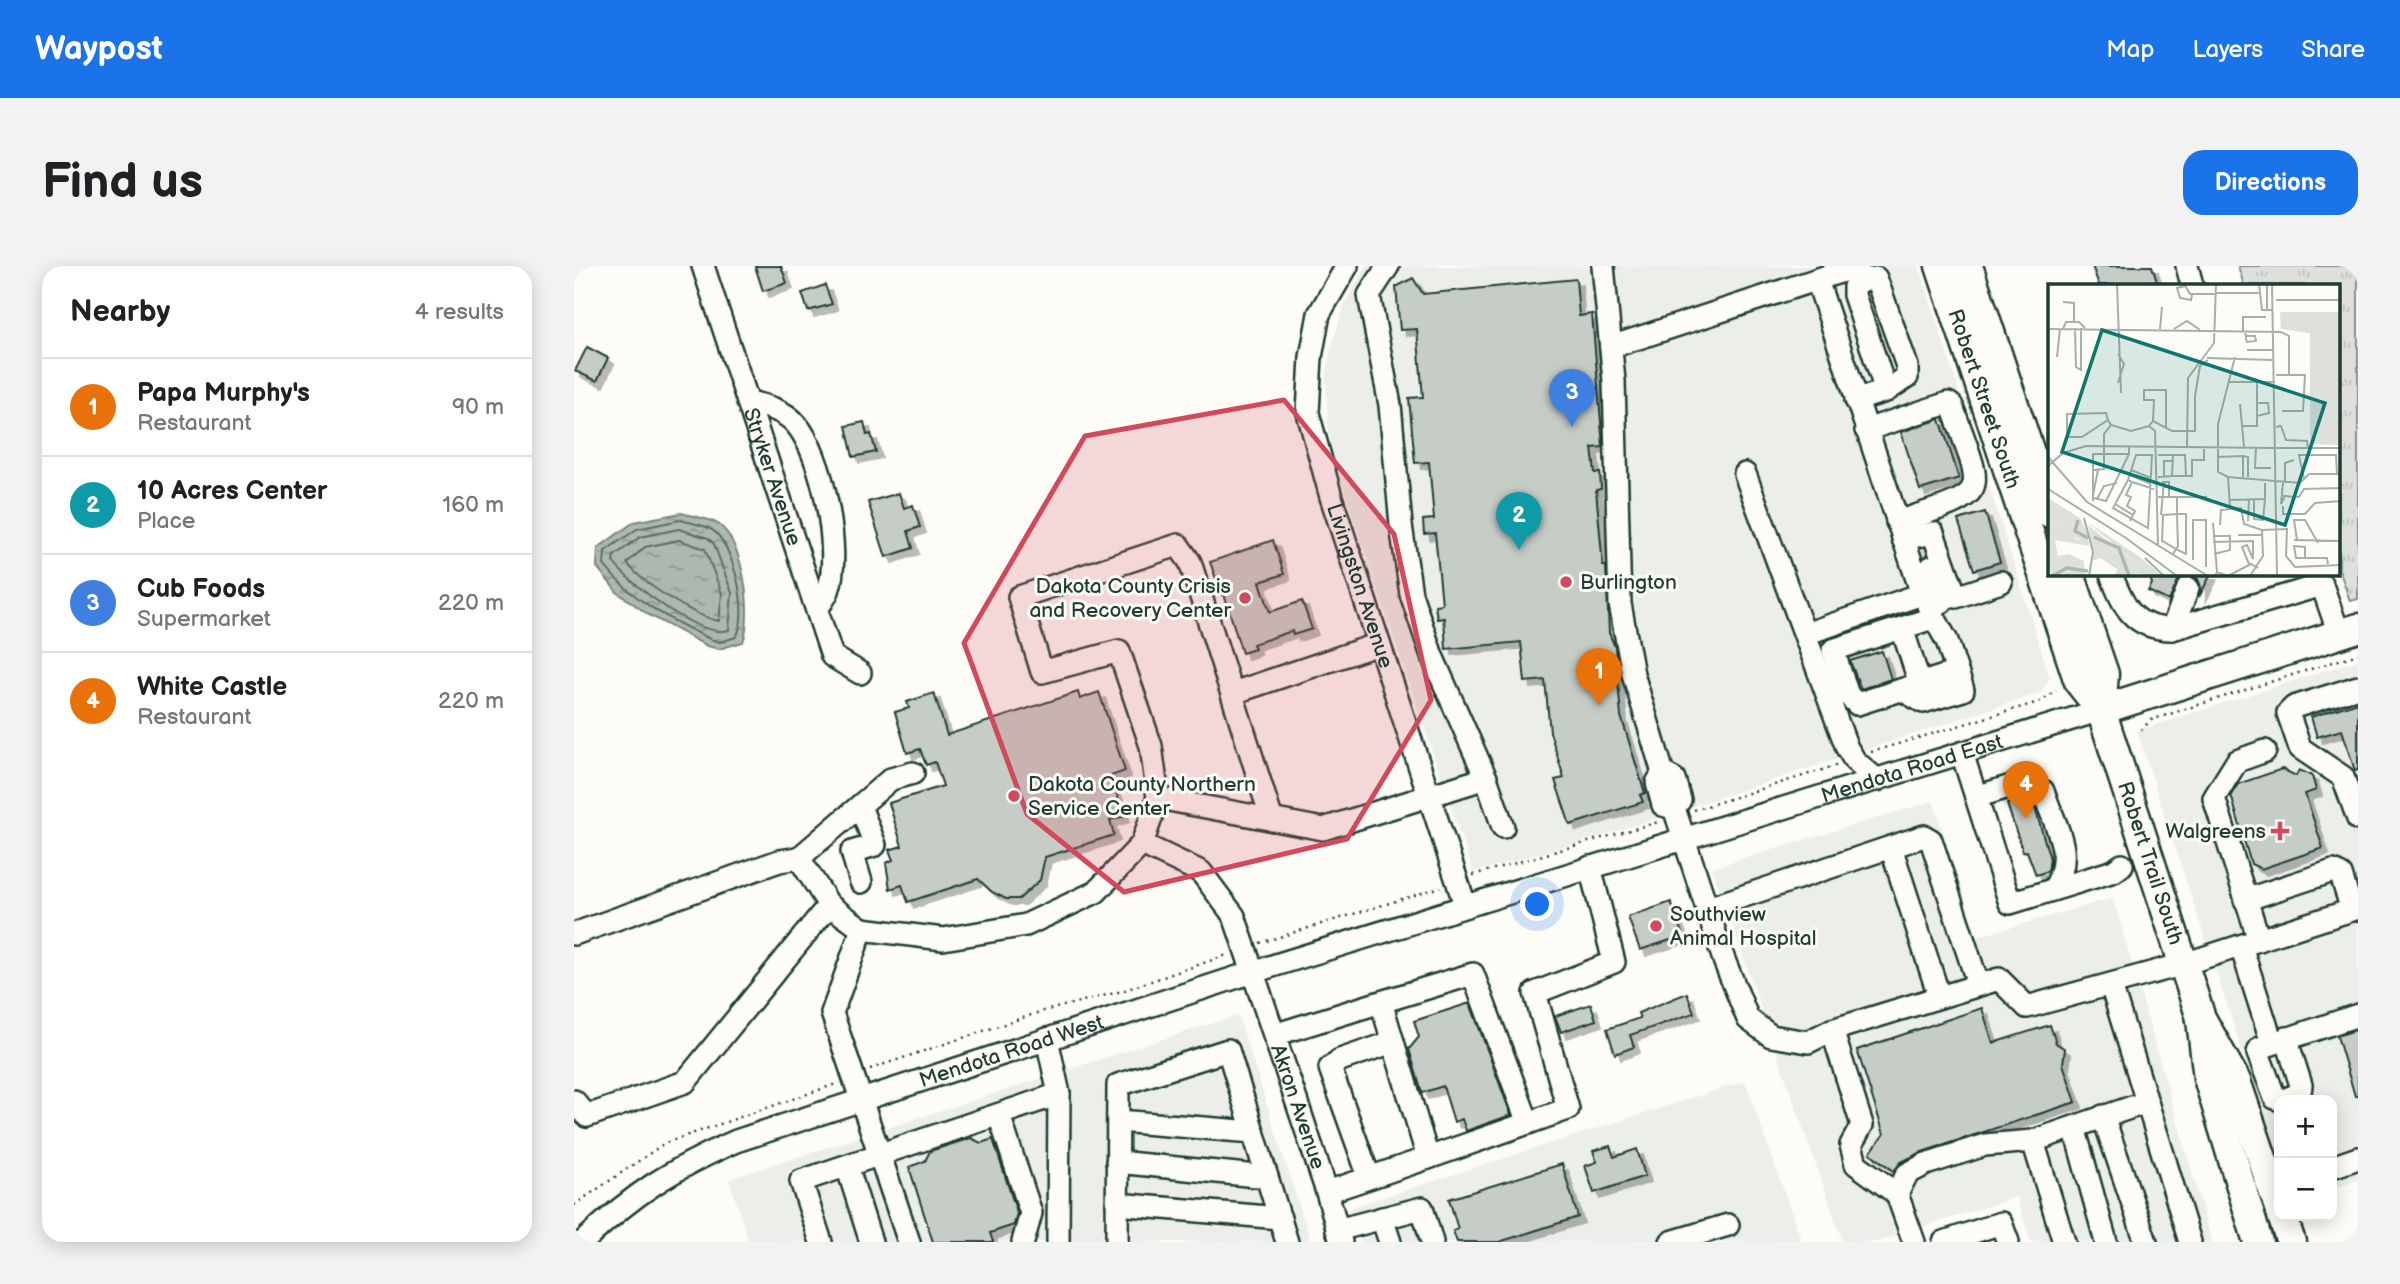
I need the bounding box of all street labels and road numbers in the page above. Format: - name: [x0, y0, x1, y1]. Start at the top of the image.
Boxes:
- street label: Robert Street South: [1942, 306, 2026, 492]
- street label: Stryker Avenue: [738, 405, 807, 549]
- street label: Livingston Avenue: [1321, 501, 1398, 671]
- street label: Mendota Road East: [1818, 729, 2006, 809]
- street label: Robert Trail South: [2112, 778, 2188, 948]
- street label: Mendota Road West: [916, 1010, 1107, 1093]
- street label: Akron Avenue: [1265, 1041, 1330, 1173]

